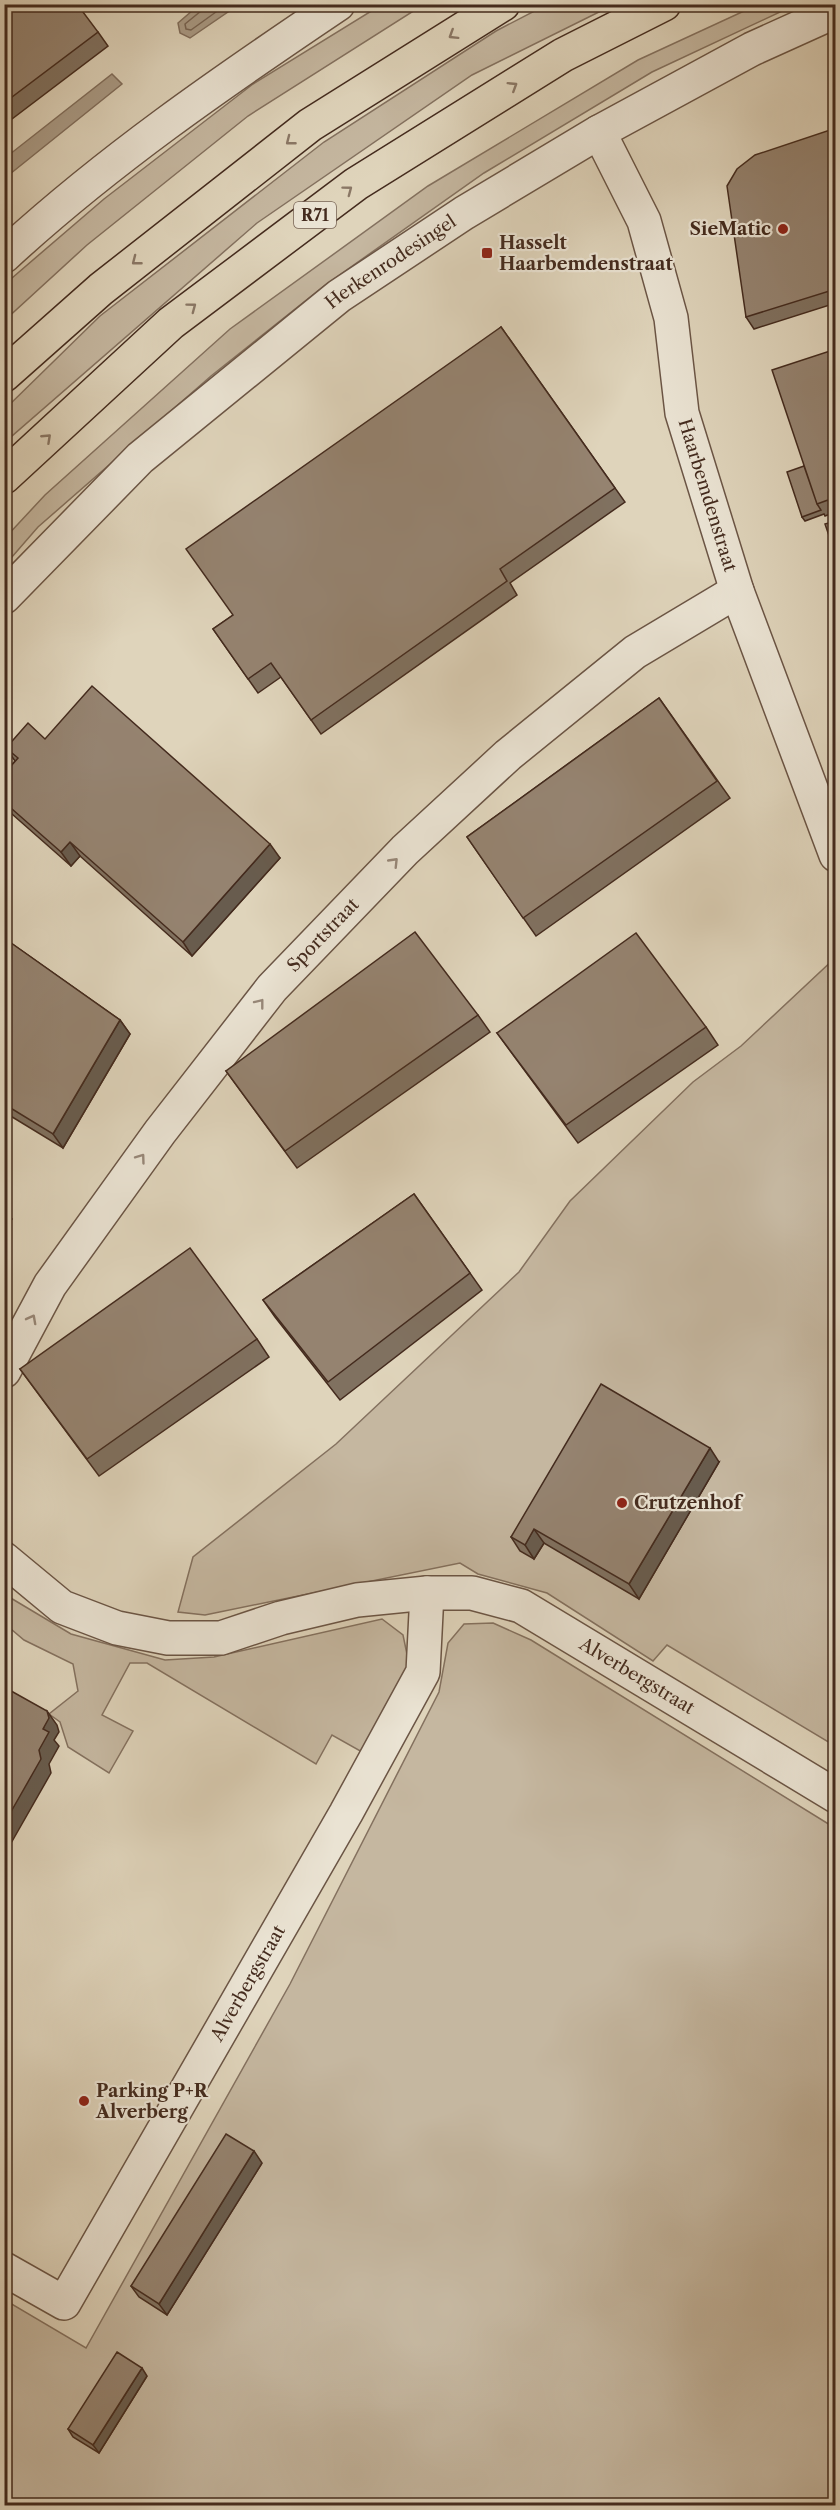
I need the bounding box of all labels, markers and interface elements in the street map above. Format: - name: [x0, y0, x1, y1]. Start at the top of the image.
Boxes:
- one-way arrow: [449, 28, 459, 40]
- one-way arrow: [507, 81, 517, 93]
- one-way arrow: [285, 134, 296, 145]
- one-way arrow: [342, 186, 353, 197]
- road number: R71: [294, 202, 336, 228]
- street label: Herkenrodesingel: [321, 210, 460, 314]
- place label: SieMatic: [690, 218, 771, 240]
- marker: SieMatic: [776, 222, 790, 236]
- place label: Hasselt Haarbemdenstraat: [499, 232, 673, 275]
- marker: Hasselt Haarbemdenstraat: [480, 246, 494, 260]
- one-way arrow: [132, 254, 143, 265]
- one-way arrow: [186, 304, 197, 315]
- street label: Haarbemdenstraat: [673, 416, 742, 575]
- one-way arrow: [41, 434, 51, 445]
- one-way arrow: [386, 858, 397, 869]
- street label: Sportstraat: [283, 893, 364, 976]
- one-way arrow: [253, 999, 264, 1010]
- one-way arrow: [134, 1154, 145, 1165]
- one-way arrow: [25, 1315, 36, 1325]
- place label: Crutzenhof: [634, 1492, 743, 1514]
- marker: Crutzenhof: [615, 1496, 629, 1510]
- street label: Alverbergstraat: [575, 1632, 699, 1719]
- street label: Alverbergstraat: [206, 1921, 290, 2046]
- place label: Parking P+R Alverberg: [95, 2080, 209, 2123]
- marker: Parking P+R Alverberg: [77, 2094, 91, 2108]

